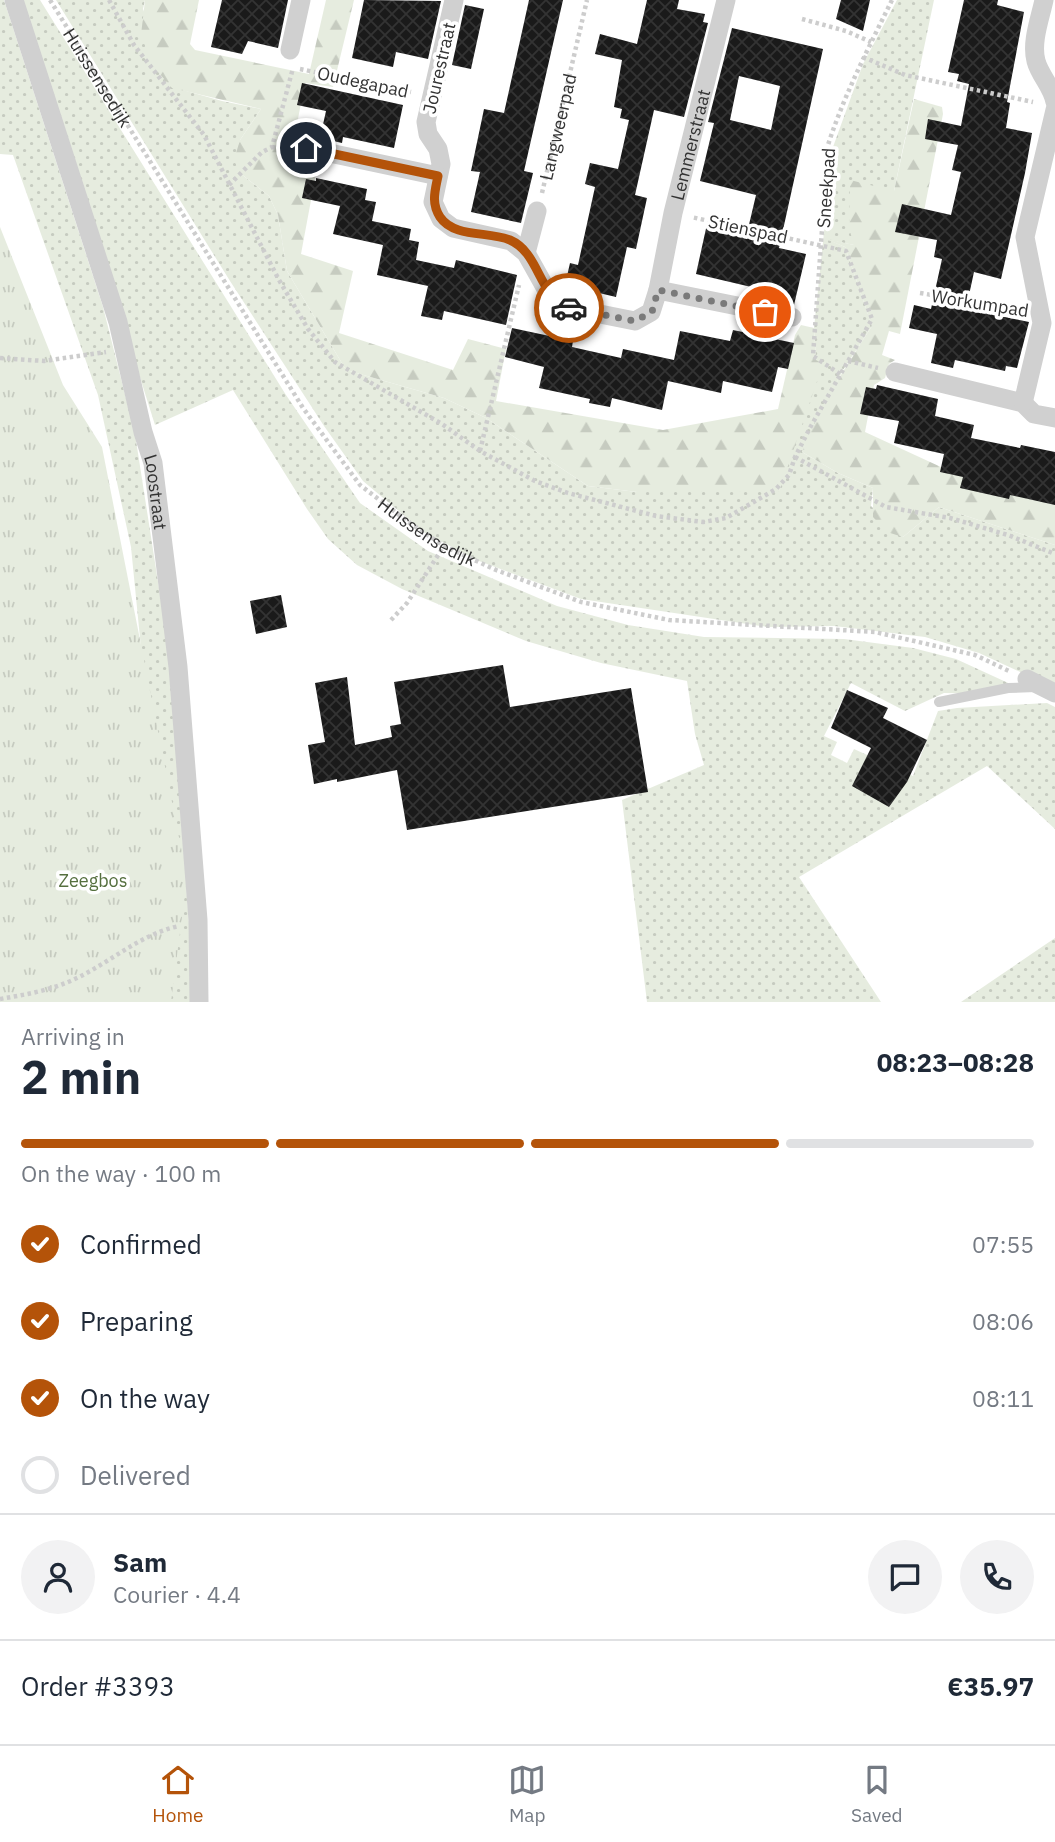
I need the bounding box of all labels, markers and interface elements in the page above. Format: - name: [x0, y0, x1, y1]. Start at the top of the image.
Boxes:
- street label: Jourestraat: [417, 20, 461, 116]
- street label: Huissensedijk: [58, 23, 138, 132]
- street label: Oudegapad: [315, 61, 411, 103]
- street label: Langweerpad: [534, 71, 581, 183]
- street label: Lemmerstraat: [665, 87, 715, 203]
- pin: [276, 118, 336, 178]
- icon: home: [287, 129, 325, 167]
- street label: Sneekpad: [812, 147, 840, 229]
- street label: Stienspad: [706, 209, 790, 249]
- courier: [534, 273, 604, 343]
- pin: [735, 282, 795, 342]
- street label: Workumpad: [930, 284, 1030, 322]
- icon: car: [550, 289, 588, 327]
- icon: bag: [746, 293, 784, 331]
- street label: Loostraat: [139, 451, 173, 531]
- street label: Huissensedijk: [373, 492, 481, 571]
- park label: Zeegbos: [59, 869, 127, 892]
- text: Arriving in: [21, 1021, 125, 1051]
- text: 08:23–08:28: [877, 1045, 1034, 1079]
- text: 2 min: [21, 1047, 141, 1107]
- text: On the way · 100 m: [21, 1158, 221, 1188]
- icon: check: [21, 1225, 59, 1263]
- text: Confirmed: [80, 1227, 202, 1261]
- text: 07:55: [972, 1229, 1034, 1259]
- icon: check: [21, 1302, 59, 1340]
- text: Preparing: [80, 1304, 193, 1338]
- text: 08:06: [972, 1306, 1034, 1336]
- icon: check: [21, 1379, 59, 1417]
- text: On the way: [80, 1381, 210, 1415]
- text: 08:11: [972, 1383, 1034, 1413]
- text: Delivered: [80, 1458, 191, 1492]
- button: person: [21, 1540, 95, 1614]
- button: chat: [868, 1540, 942, 1614]
- button: phone: [960, 1540, 1034, 1614]
- text: Sam: [113, 1545, 167, 1579]
- text: Courier · 4.4: [113, 1579, 241, 1609]
- text: Order #3393: [21, 1669, 175, 1703]
- text: €35.97: [947, 1669, 1034, 1703]
- tab: Home: [152, 1761, 203, 1827]
- tab: Map: [508, 1761, 546, 1827]
- tab: Saved: [851, 1761, 903, 1827]

